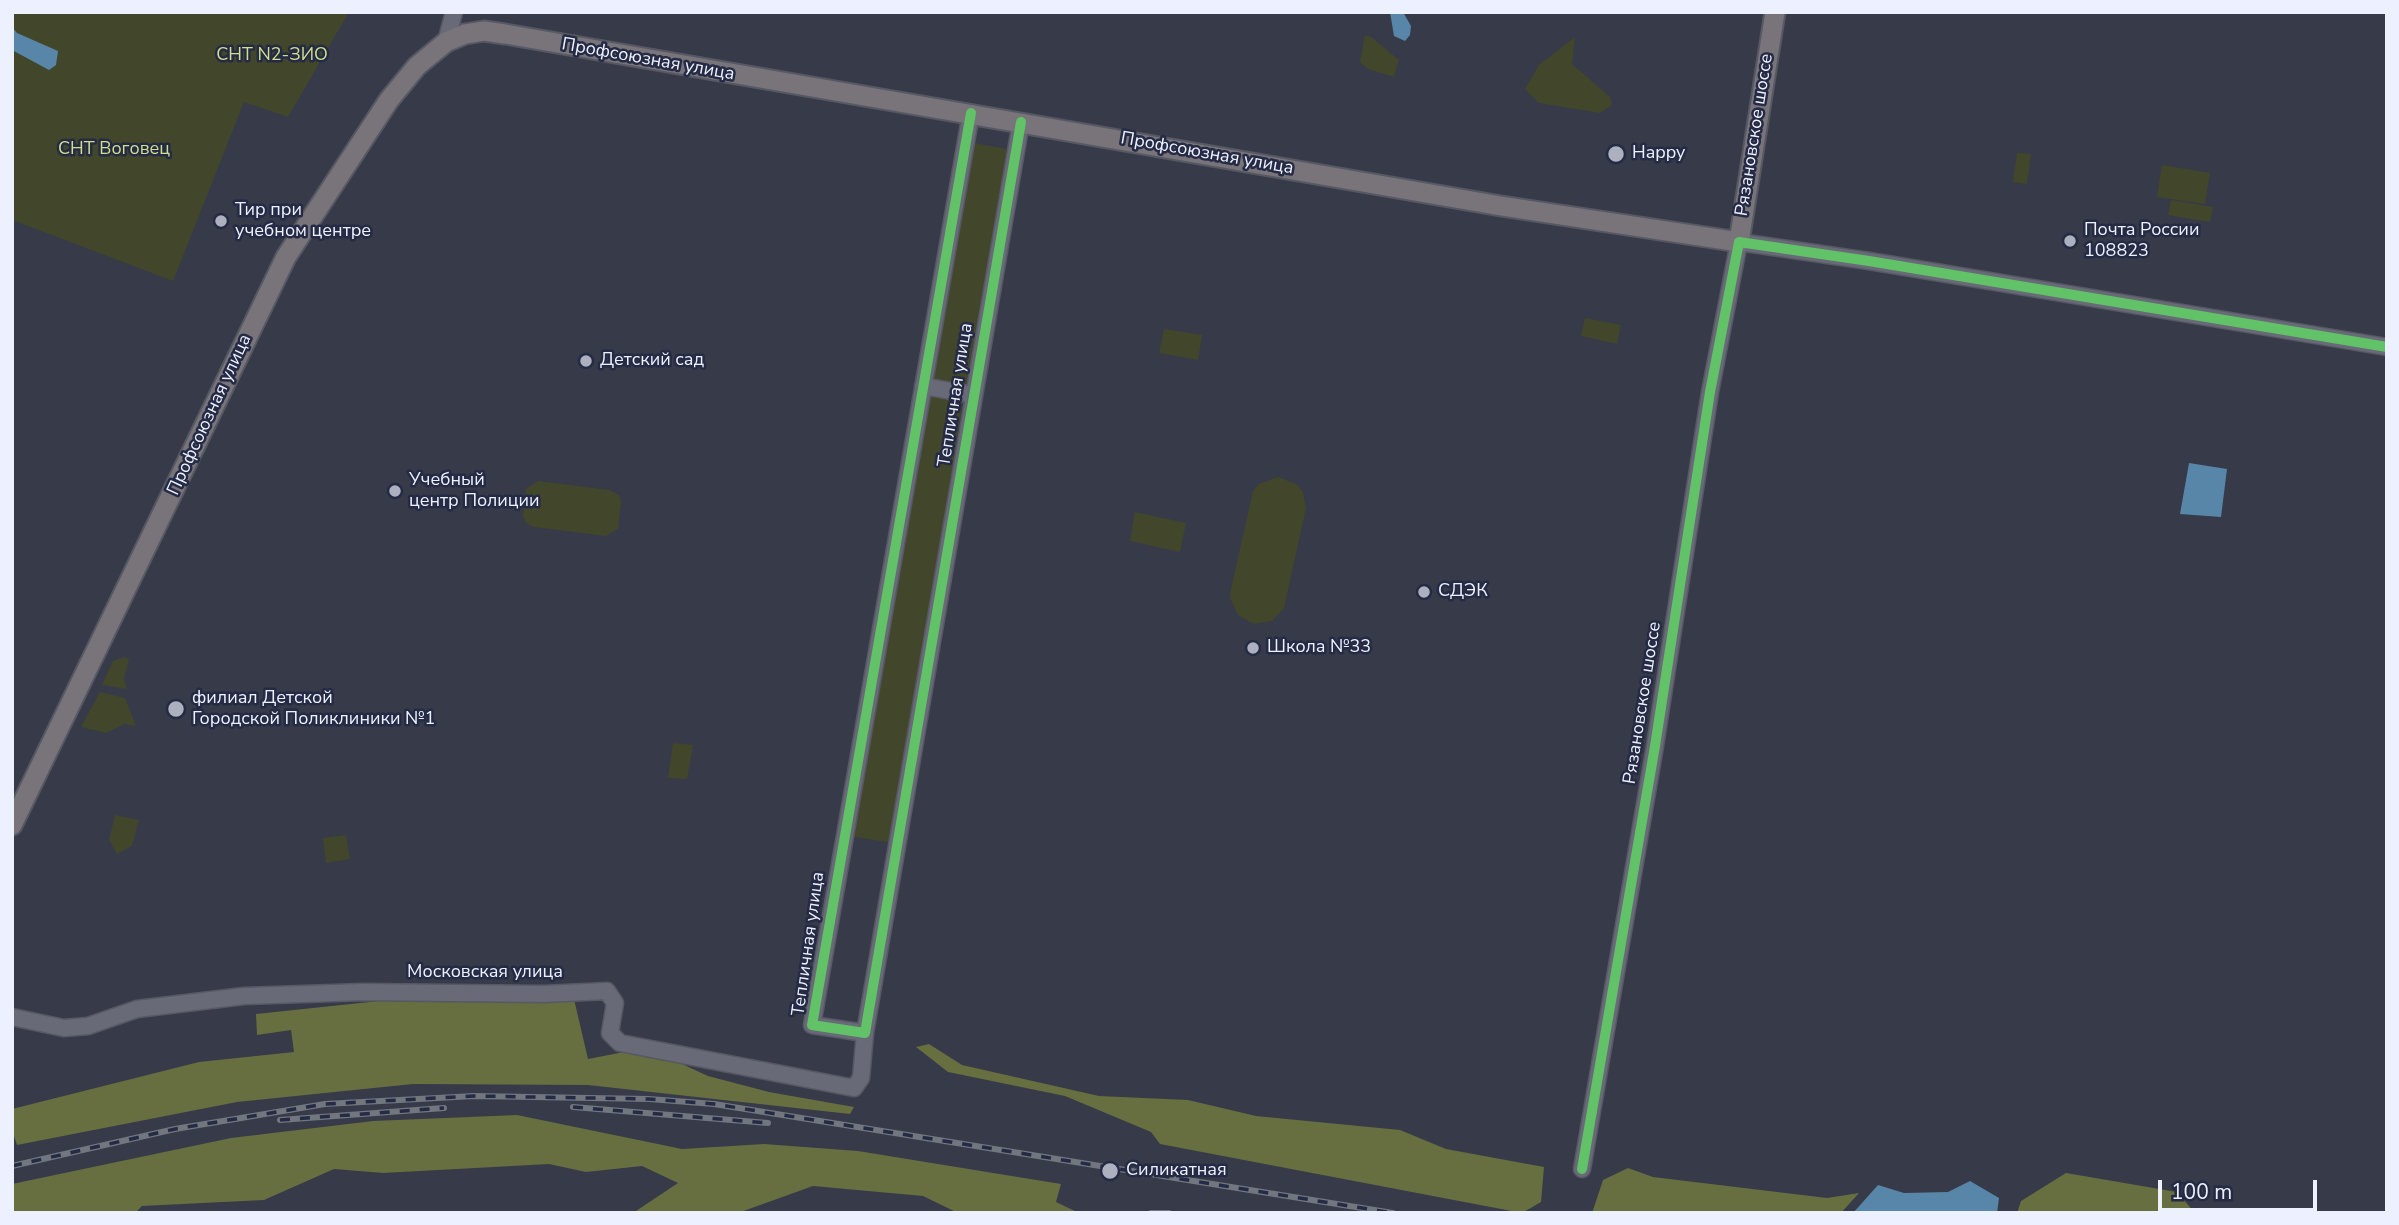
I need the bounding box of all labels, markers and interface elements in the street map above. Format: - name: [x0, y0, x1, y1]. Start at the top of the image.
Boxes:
- street label: Профсоюзная улица: [560, 34, 736, 86]
- park label: СНТ N2-ЗИО: [216, 45, 328, 67]
- street label: Рязановское шоссе: [1731, 52, 1779, 218]
- street label: Профсоюзная улица: [1119, 128, 1295, 180]
- park label: СНТ Воговец: [58, 139, 170, 161]
- place label: Happy: [1632, 143, 1685, 165]
- marker: Happy: [1606, 144, 1626, 164]
- place label: Тир при учебном центре: [235, 200, 371, 242]
- marker: Тир при учебном центре: [213, 213, 229, 229]
- place label: Почта России 108823: [2084, 220, 2199, 262]
- marker: Почта России 108823: [2062, 233, 2078, 249]
- street label: Тепличная улица: [934, 322, 978, 468]
- street label: Профсоюзная улица: [163, 331, 257, 499]
- place label: Детский сад: [600, 350, 704, 372]
- marker: Детский сад: [578, 353, 594, 369]
- place label: Учебный центр Полиции: [409, 470, 540, 512]
- marker: Учебный центр Полиции: [387, 483, 403, 499]
- place label: СДЭК: [1438, 581, 1488, 603]
- marker: СДЭК: [1416, 584, 1432, 600]
- street label: Рязановское шоссе: [1619, 620, 1667, 786]
- place label: Школа №33: [1267, 637, 1371, 659]
- marker: Школа №33: [1245, 640, 1261, 656]
- place label: филиал Детской Городской Поликлиники №1: [192, 688, 435, 730]
- marker: филиал Детской Городской Поликлиники №1: [166, 699, 186, 719]
- street label: Тепличная улица: [788, 871, 830, 1017]
- street label: Московская улица: [407, 962, 563, 984]
- place label: Силикатная: [1126, 1160, 1227, 1182]
- marker: Силикатная: [1100, 1161, 1120, 1181]
- scale bar: [2161, 1166, 2320, 1210]
- text: 100 m: [2171, 1178, 2232, 1206]

